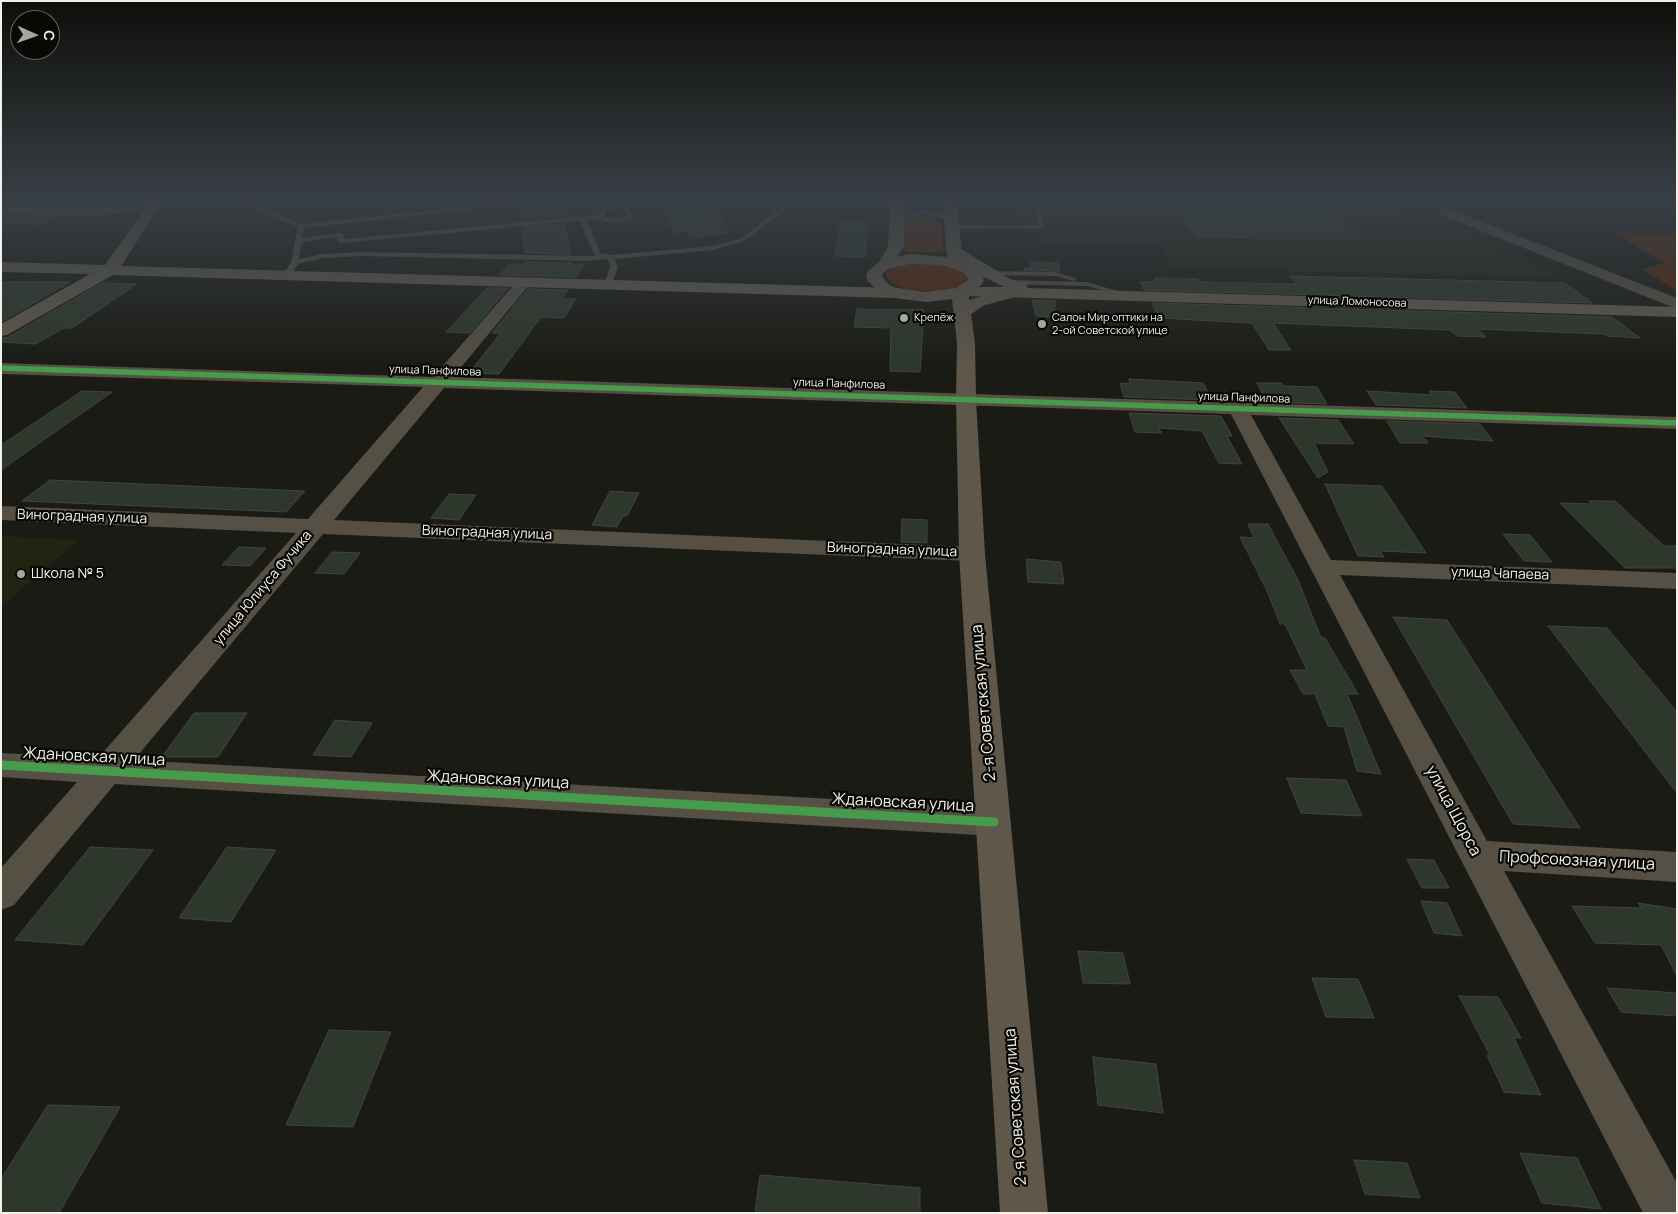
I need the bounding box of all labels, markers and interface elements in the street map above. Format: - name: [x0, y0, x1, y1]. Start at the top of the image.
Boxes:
- north arrow: [10, 10, 60, 60]
- text: С: [40, 30, 59, 41]
- street label: улица Ломоносова: [1307, 294, 1407, 310]
- place label: Крепёж: [914, 311, 954, 325]
- place label: Салон Мир оптики на 2-ой Советской улице: [1052, 311, 1168, 337]
- marker: Крепёж: [898, 312, 910, 324]
- marker: Салон Мир оптики на 2-ой Советской улице: [1036, 318, 1048, 330]
- street label: улица Панфилова: [389, 363, 481, 379]
- street label: улица Панфилова: [793, 376, 885, 392]
- street label: улица Панфилова: [1198, 390, 1290, 406]
- street label: Виноградная улица: [17, 506, 147, 528]
- street label: Виноградная улица: [422, 522, 552, 544]
- street label: улица Юлиуса Фучика: [210, 527, 316, 649]
- street label: Виноградная улица: [827, 539, 957, 561]
- street label: улица Чапаева: [1451, 564, 1549, 584]
- place label: Школа № 5: [31, 566, 104, 582]
- marker: Школа № 5: [15, 568, 27, 580]
- street label: 2-я Советская улица: [968, 624, 1000, 782]
- street label: Ждановская улица: [22, 744, 166, 770]
- street label: улица Щорса: [1421, 762, 1485, 860]
- street label: Ждановская улица: [426, 767, 570, 793]
- street label: Ждановская улица: [831, 790, 975, 816]
- street label: Профсоюзная улица: [1499, 847, 1655, 875]
- street label: 2-я Советская улица: [1001, 1028, 1031, 1186]

